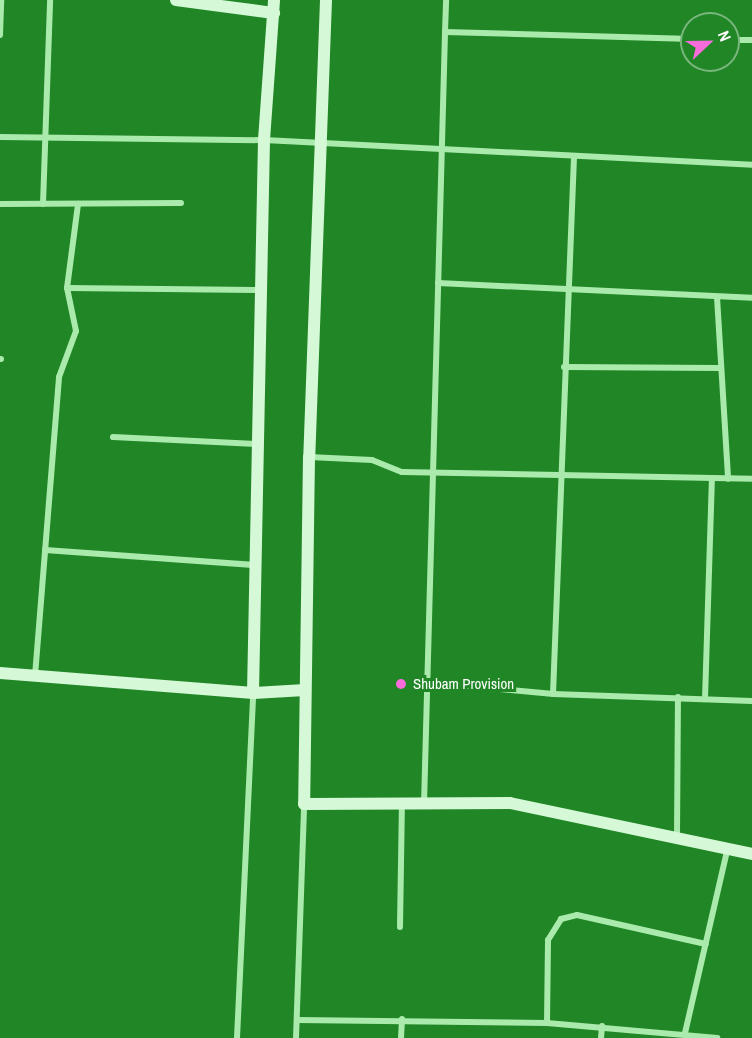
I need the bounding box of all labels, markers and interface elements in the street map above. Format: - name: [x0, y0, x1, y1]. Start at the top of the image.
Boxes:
- north arrow: [680, 12, 740, 72]
- text: N: [713, 27, 737, 45]
- place label: Shubam Provision: [413, 675, 514, 693]
- marker: Shubam Provision: [394, 677, 408, 691]

